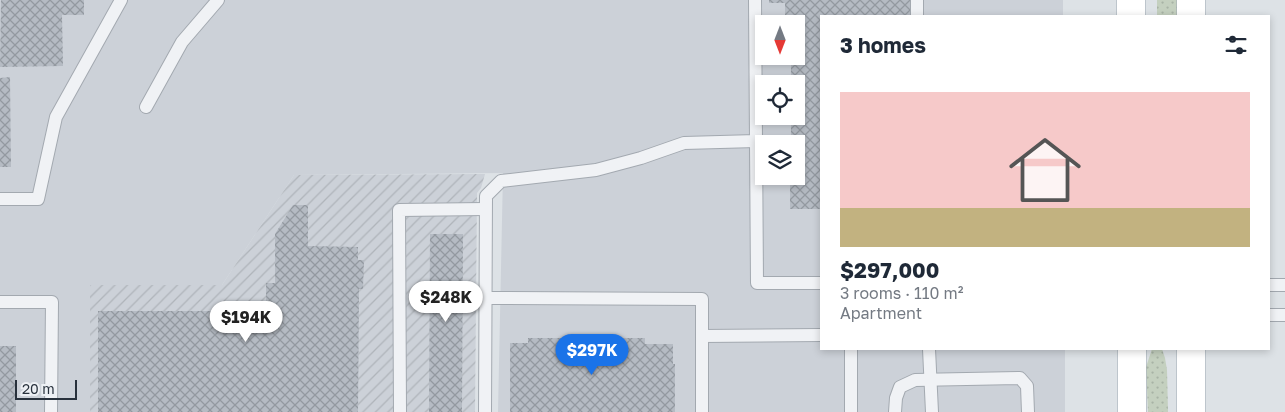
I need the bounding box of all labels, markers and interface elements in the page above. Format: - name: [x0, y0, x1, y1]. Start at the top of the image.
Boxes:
- north arrow: [755, 15, 805, 65]
- map controls: [755, 15, 805, 185]
- icon: filters: [1222, 31, 1250, 59]
- text: 3 homes: [840, 32, 926, 58]
- button: locate: [755, 75, 805, 125]
- icon: home: [1000, 125, 1090, 215]
- button: layers: [755, 135, 805, 185]
- text: $297,000: [840, 257, 939, 283]
- pin: $248K: [411, 280, 481, 323]
- text: 3 rooms · 110 m²: [840, 283, 963, 303]
- text: $248K: [420, 287, 472, 307]
- pin: $194K: [211, 300, 281, 343]
- text: Apartment: [840, 303, 922, 323]
- text: $194K: [221, 307, 271, 327]
- pin: $297K: [557, 334, 627, 376]
- text: $297K: [567, 340, 617, 360]
- scale bar: [15, 377, 78, 400]
- text: 20 m: [22, 380, 55, 397]

